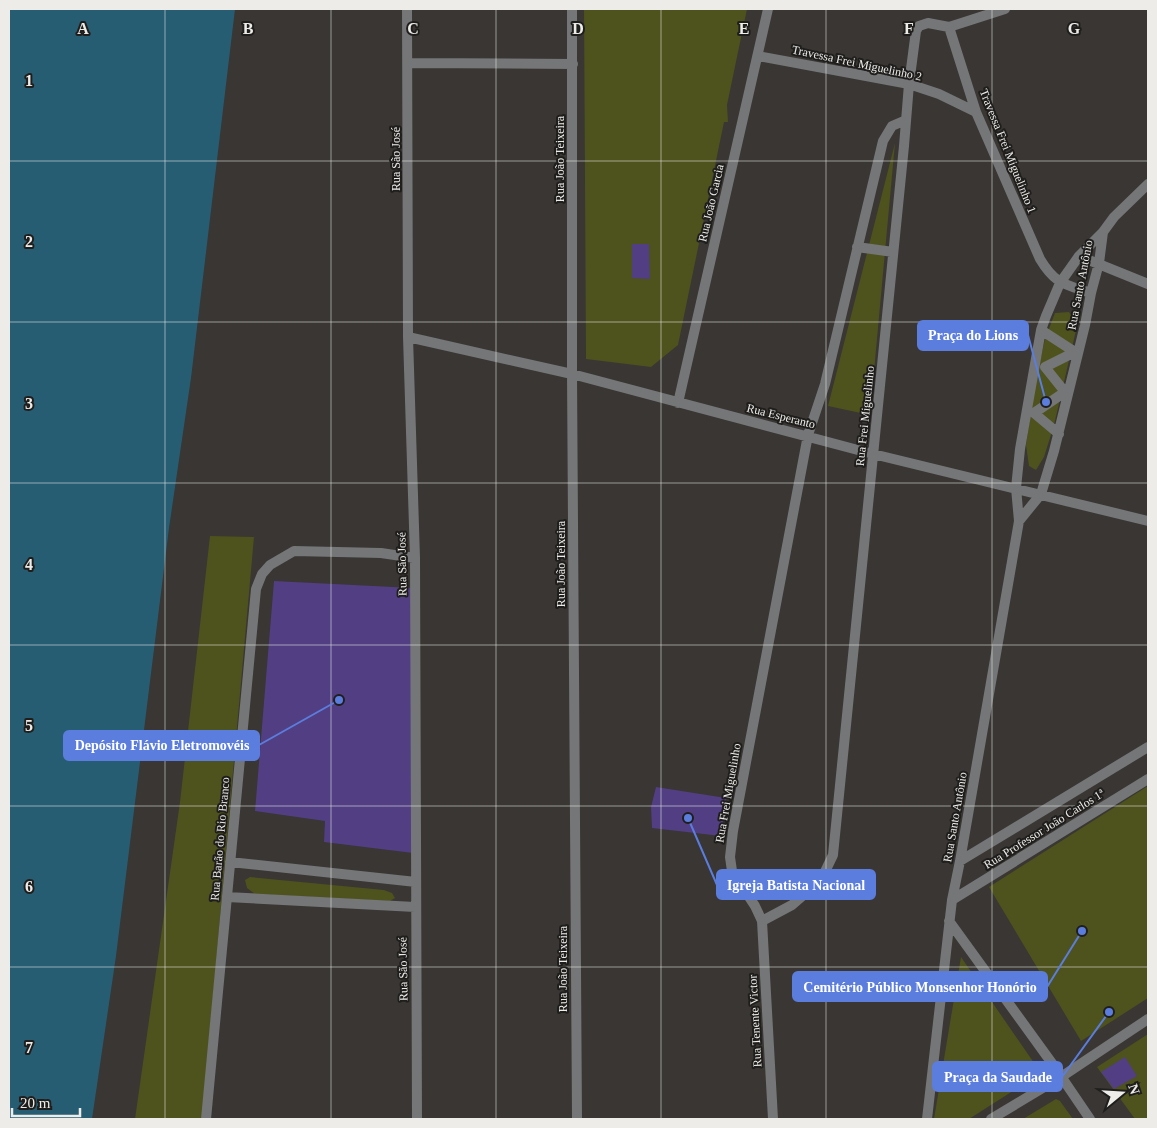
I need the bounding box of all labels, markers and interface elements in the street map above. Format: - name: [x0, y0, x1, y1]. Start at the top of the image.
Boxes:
- text: A: [77, 20, 89, 37]
- text: B: [243, 20, 254, 37]
- text: C: [407, 20, 419, 37]
- text: D: [572, 20, 584, 37]
- text: E: [739, 20, 749, 37]
- text: F: [904, 20, 914, 37]
- text: G: [1068, 20, 1081, 37]
- street label: Travessa Frei Miguelinho 2: [791, 42, 923, 84]
- text: 1: [25, 72, 33, 89]
- street label: Travessa Frei Miguelinho 1: [977, 87, 1039, 215]
- street label: Rua João Teixeira: [553, 115, 567, 202]
- street label: Rua São José: [389, 127, 403, 191]
- street label: Rua João Garcia: [695, 162, 727, 243]
- text: 2: [25, 233, 33, 250]
- street label: Rua Santo Antônio: [1064, 239, 1096, 331]
- callout: Praça do Lions: [918, 321, 1028, 350]
- text: Praça do Lions: [928, 328, 1019, 343]
- street label: Rua Frei Miguelinho: [853, 365, 877, 467]
- text: 3: [25, 395, 33, 412]
- street label: Rua Esperanto: [745, 401, 817, 431]
- street label: Rua João Teixeira: [554, 520, 568, 607]
- street label: Rua São José: [394, 532, 410, 596]
- text: 4: [25, 556, 33, 573]
- text: 5: [25, 717, 33, 734]
- callout: Depósito Flávio Eletromovéis: [64, 731, 259, 760]
- text: Depósito Flávio Eletromovéis: [75, 738, 250, 753]
- street label: Rua Frei Miguelinho: [712, 742, 744, 844]
- street label: Rua Santo Antônio: [940, 771, 970, 863]
- street label: Rua Barão do Rio Branco: [208, 777, 232, 901]
- street label: Rua Professor João Carlos 1ª: [981, 786, 1107, 872]
- callout: Igreja Batista Nacional: [717, 870, 875, 899]
- text: 6: [25, 878, 33, 895]
- text: Igreja Batista Nacional: [727, 878, 865, 893]
- street label: Rua João Teixeira: [556, 925, 570, 1012]
- street label: Rua São José: [395, 937, 411, 1001]
- callout: Cemitério Público Monsenhor Honório: [793, 972, 1047, 1001]
- street label: Rua Tenente Victor: [746, 974, 764, 1068]
- text: Cemitério Público Monsenhor Honório: [803, 980, 1037, 995]
- text: 7: [25, 1039, 33, 1056]
- callout: Praça da Saudade: [933, 1062, 1062, 1091]
- north arrow: [1097, 1068, 1147, 1118]
- text: Praça da Saudade: [944, 1070, 1052, 1085]
- text: N: [1125, 1082, 1143, 1096]
- scale bar: [12, 1086, 80, 1118]
- text: 20 m: [20, 1095, 51, 1111]

